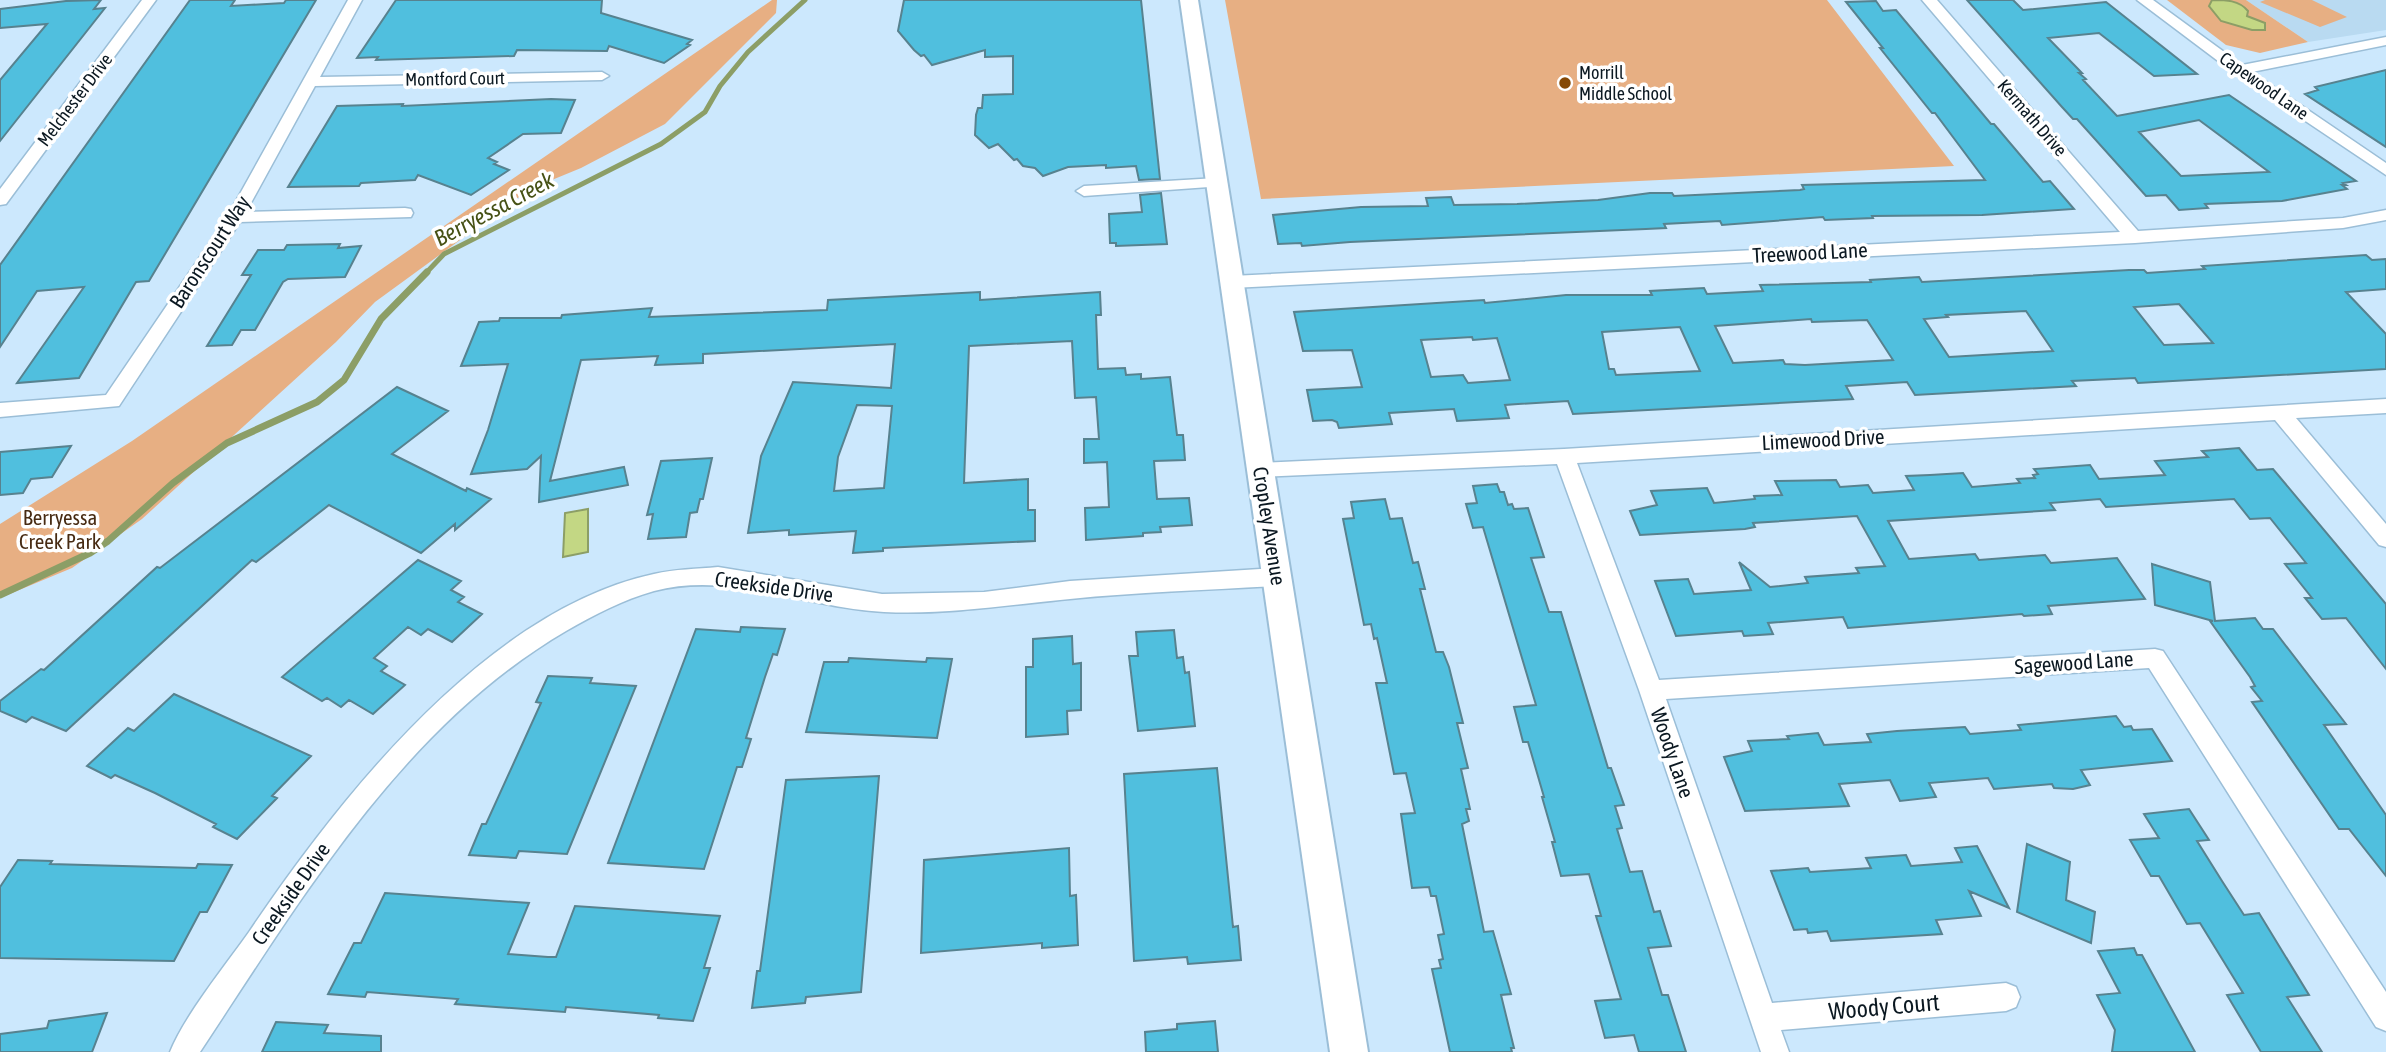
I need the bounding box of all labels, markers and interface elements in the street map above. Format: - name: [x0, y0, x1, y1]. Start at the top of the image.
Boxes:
- street label: Capewood Lane: [2216, 47, 2313, 124]
- street label: Melchester Drive: [33, 49, 116, 150]
- place label: Morrill Middle School: [1579, 62, 1672, 104]
- street label: Montford Court: [405, 67, 505, 90]
- marker: Morrill Middle School: [1557, 75, 1573, 91]
- street label: Kermath Drive: [1993, 75, 2071, 160]
- water label: Berryessa Creek: [430, 166, 559, 251]
- street label: Baronscourt Way: [164, 191, 255, 312]
- street label: Treewood Lane: [1752, 237, 1868, 267]
- street label: Limewood Drive: [1761, 424, 1885, 454]
- street label: Cropley Avenue: [1249, 465, 1291, 587]
- park label: Berryessa Creek Park: [19, 505, 101, 553]
- street label: Creekside Drive: [713, 566, 835, 606]
- street label: Sagewood Lane: [2014, 646, 2134, 678]
- street label: Woody Lane: [1646, 705, 1700, 801]
- street label: Creekside Drive: [246, 838, 334, 949]
- street label: Woody Court: [1827, 988, 1941, 1025]

